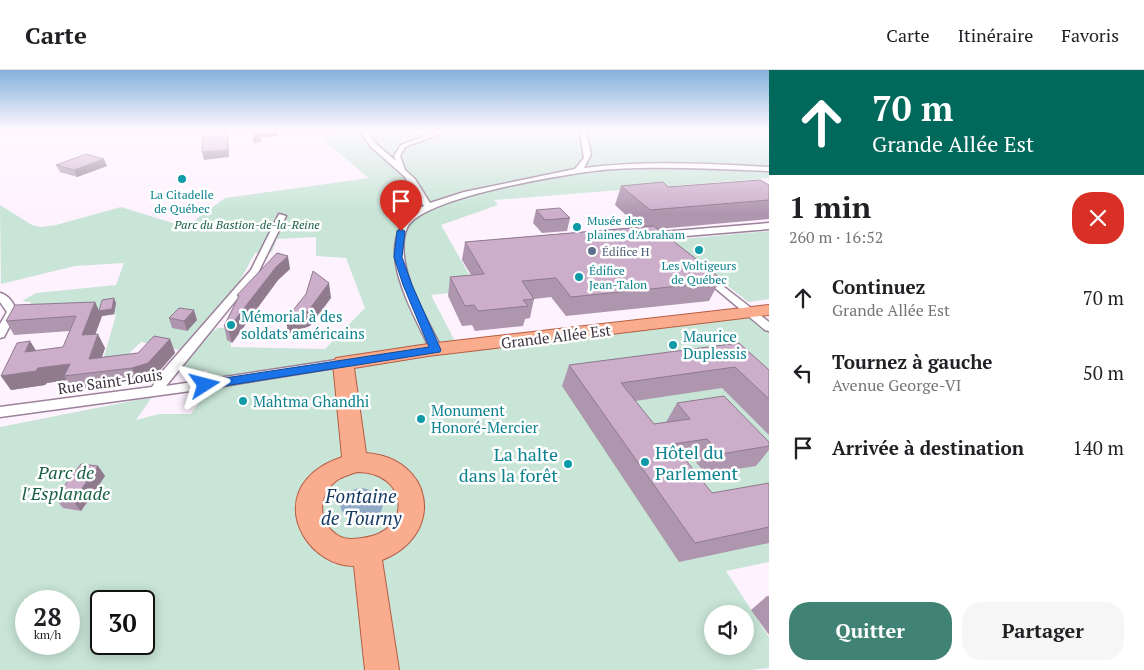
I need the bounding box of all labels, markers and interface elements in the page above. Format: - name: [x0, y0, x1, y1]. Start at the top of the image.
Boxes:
- text: Carte: [25, 19, 87, 51]
- text: Carte: [886, 23, 930, 47]
- text: Itinéraire: [958, 23, 1033, 47]
- text: Favoris: [1061, 23, 1119, 47]
- text: 70 m: [872, 85, 953, 131]
- icon: ahead: [789, 90, 854, 155]
- text: Grande Allée Est: [872, 129, 1034, 158]
- marker: La Citadelle de Québec: [176, 173, 188, 185]
- pin: [380, 180, 422, 231]
- place label: La Citadelle de Québec: [150, 187, 214, 216]
- icon: arrive: [387, 187, 415, 215]
- text: 1 min: [789, 187, 871, 227]
- button: close: [1072, 192, 1124, 244]
- place label: Musée des plaines d'Abraham: [587, 213, 686, 242]
- park label: Parc du Bastion-de-la-Reine: [173, 217, 320, 232]
- marker: Musée des plaines d'Abraham: [571, 221, 583, 233]
- text: 260 m · 16:52: [789, 226, 883, 248]
- place label: Édifice H: [602, 244, 650, 259]
- marker: Les Voltigeurs de Québec: [693, 244, 705, 256]
- marker: Édifice H: [586, 245, 598, 257]
- place label: Les Voltigeurs de Québec: [662, 258, 736, 287]
- place label: Édifice Jean-Talon: [589, 263, 647, 292]
- marker: Édifice Jean-Talon: [573, 271, 585, 283]
- text: Continuez: [832, 274, 925, 299]
- icon: ahead: [789, 284, 817, 312]
- text: 70 m: [1083, 285, 1124, 310]
- text: Grande Allée Est: [832, 299, 950, 321]
- place label: Mémorial à des soldats américains: [241, 306, 365, 343]
- marker: Mémorial à des soldats américains: [225, 319, 237, 331]
- street label: Grande Allée Est: [500, 319, 613, 353]
- place label: Maurice Duplessis: [683, 326, 747, 363]
- marker: Maurice Duplessis: [667, 339, 679, 351]
- text: Tournez à gauche: [832, 349, 993, 374]
- position arrow: [178, 358, 230, 410]
- icon: left: [789, 359, 817, 387]
- text: 50 m: [1083, 360, 1124, 385]
- street label: Rue Saint-Louis: [56, 364, 164, 398]
- text: Avenue George-VI: [832, 374, 961, 396]
- place label: Mahtma Ghandhi: [253, 391, 369, 411]
- marker: Mahtma Ghandhi: [237, 395, 249, 407]
- place label: Monument Honoré-Mercier: [431, 400, 538, 437]
- marker: Monument Honoré-Mercier: [415, 413, 427, 425]
- icon: arrive: [789, 434, 817, 462]
- text: Arrivée à destination: [832, 435, 1024, 460]
- text: 140 m: [1073, 435, 1124, 460]
- place label: Hôtel du Parlement: [655, 440, 738, 485]
- place label: La halte dans la forêt: [459, 442, 558, 487]
- marker: Hôtel du Parlement: [639, 456, 651, 468]
- marker: La halte dans la forêt: [562, 458, 574, 470]
- park label: Parc de l'Esplanade: [22, 460, 110, 505]
- water label: Fontaine de Tourny: [321, 483, 403, 530]
- speed limit sign: 30: [90, 590, 155, 655]
- text: 28: [33, 600, 62, 633]
- button: Quitter: [789, 602, 952, 660]
- button: Partager: [962, 602, 1124, 660]
- map controls: [704, 605, 754, 655]
- button: sound: [704, 605, 754, 655]
- text: km/h: [34, 627, 61, 642]

